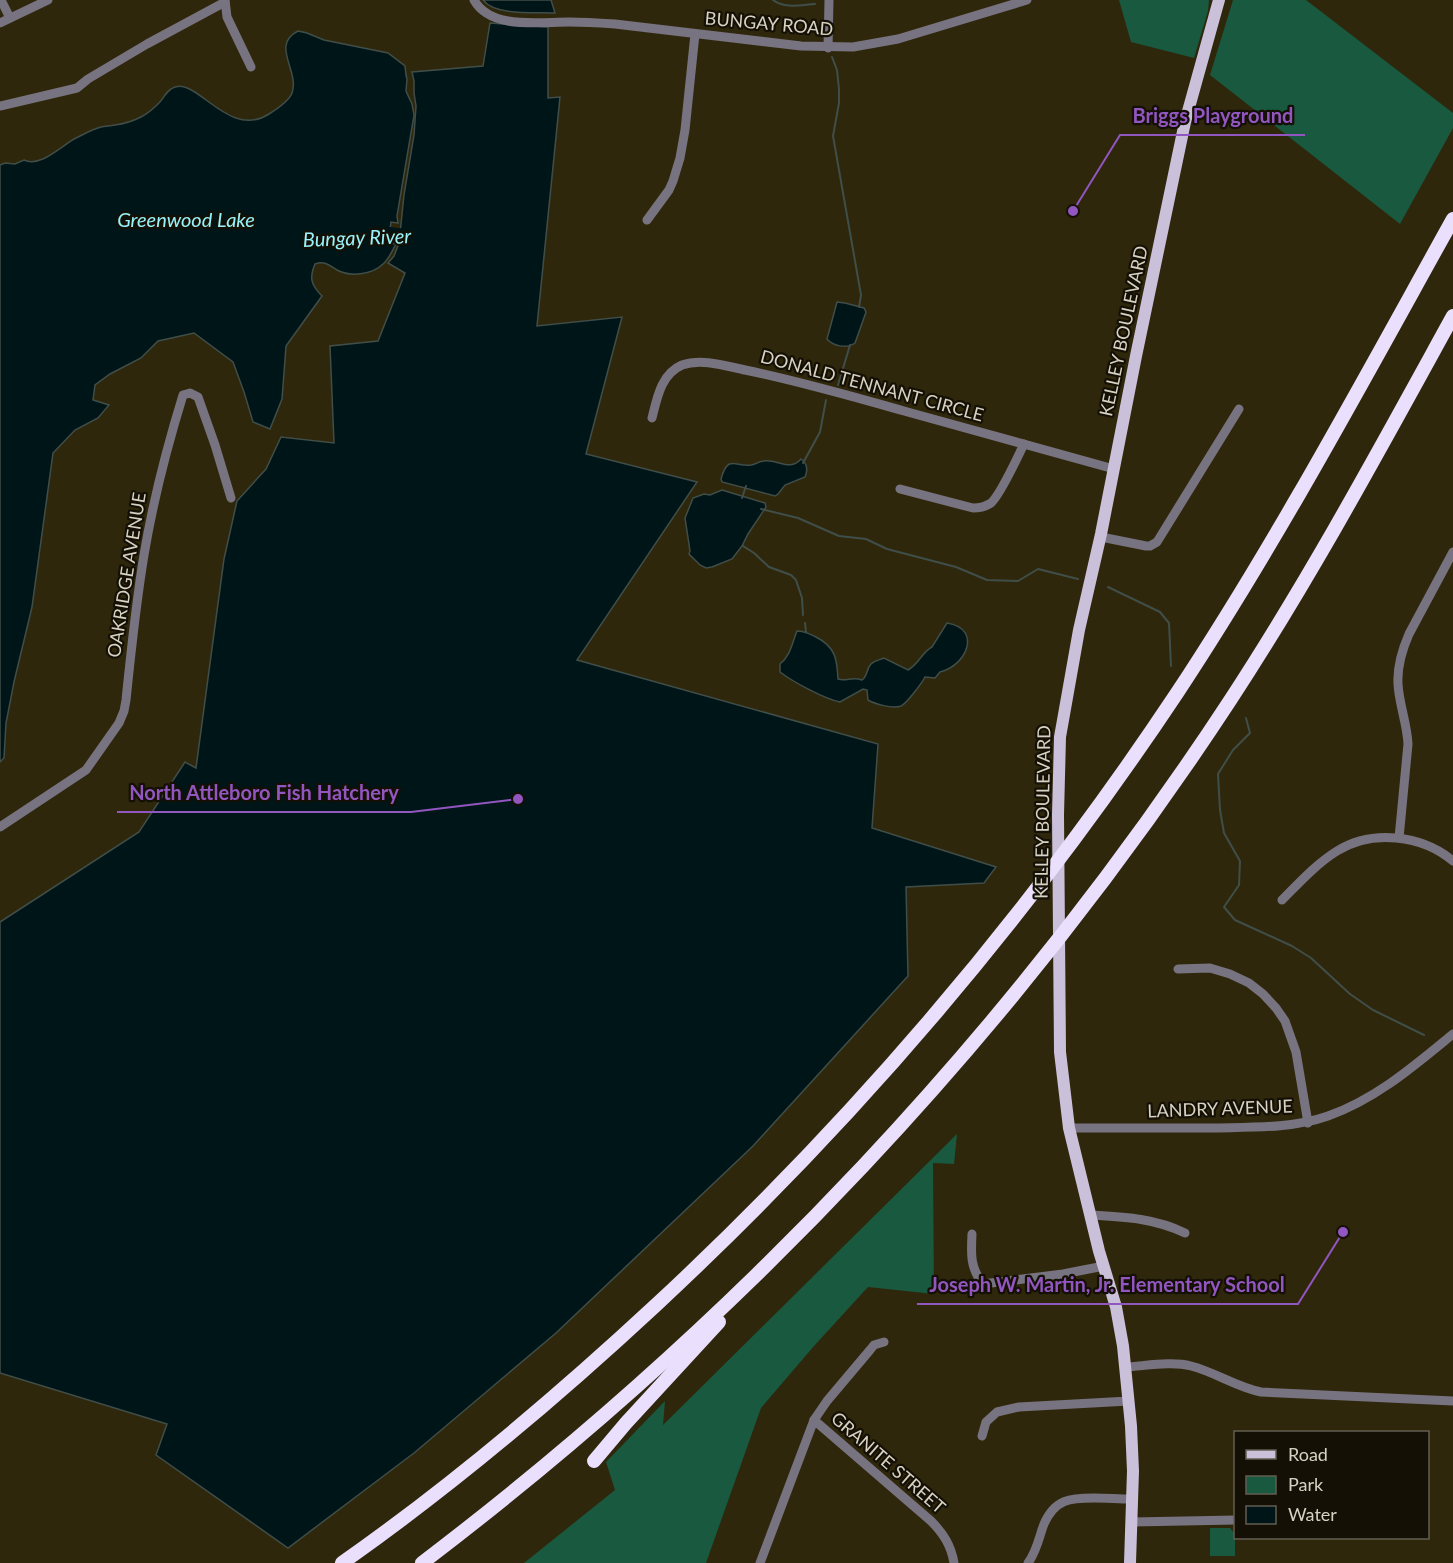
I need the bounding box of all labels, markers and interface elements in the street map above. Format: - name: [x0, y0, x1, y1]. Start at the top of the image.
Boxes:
- street label: BUNGAY ROAD: [704, 6, 834, 40]
- callout: Briggs Playground: [1120, 97, 1305, 135]
- text: Briggs Playground: [1133, 103, 1293, 127]
- water label: Greenwood Lake: [117, 207, 255, 231]
- water label: Bungay River: [302, 223, 413, 251]
- street label: KELLEY BOULEVARD: [1094, 244, 1152, 418]
- street label: DONALD TENNANT CIRCLE: [758, 345, 986, 425]
- street label: OAKRIDGE AVENUE: [102, 491, 150, 659]
- street label: KELLEY BOULEVARD: [1029, 725, 1055, 899]
- callout: North Attleboro Fish Hatchery: [117, 774, 411, 812]
- text: North Attleboro Fish Hatchery: [129, 780, 399, 804]
- street label: LANDRY AVENUE: [1147, 1094, 1293, 1122]
- callout: Joseph W. Martin, Jr. Elementary School: [917, 1266, 1298, 1304]
- text: Joseph W. Martin, Jr. Elementary School: [929, 1272, 1285, 1296]
- street label: GRANITE STREET: [827, 1407, 951, 1518]
- legend: [1234, 1431, 1429, 1539]
- text: Road: [1288, 1443, 1328, 1465]
- text: Park: [1288, 1473, 1324, 1495]
- text: Water: [1288, 1503, 1337, 1525]

